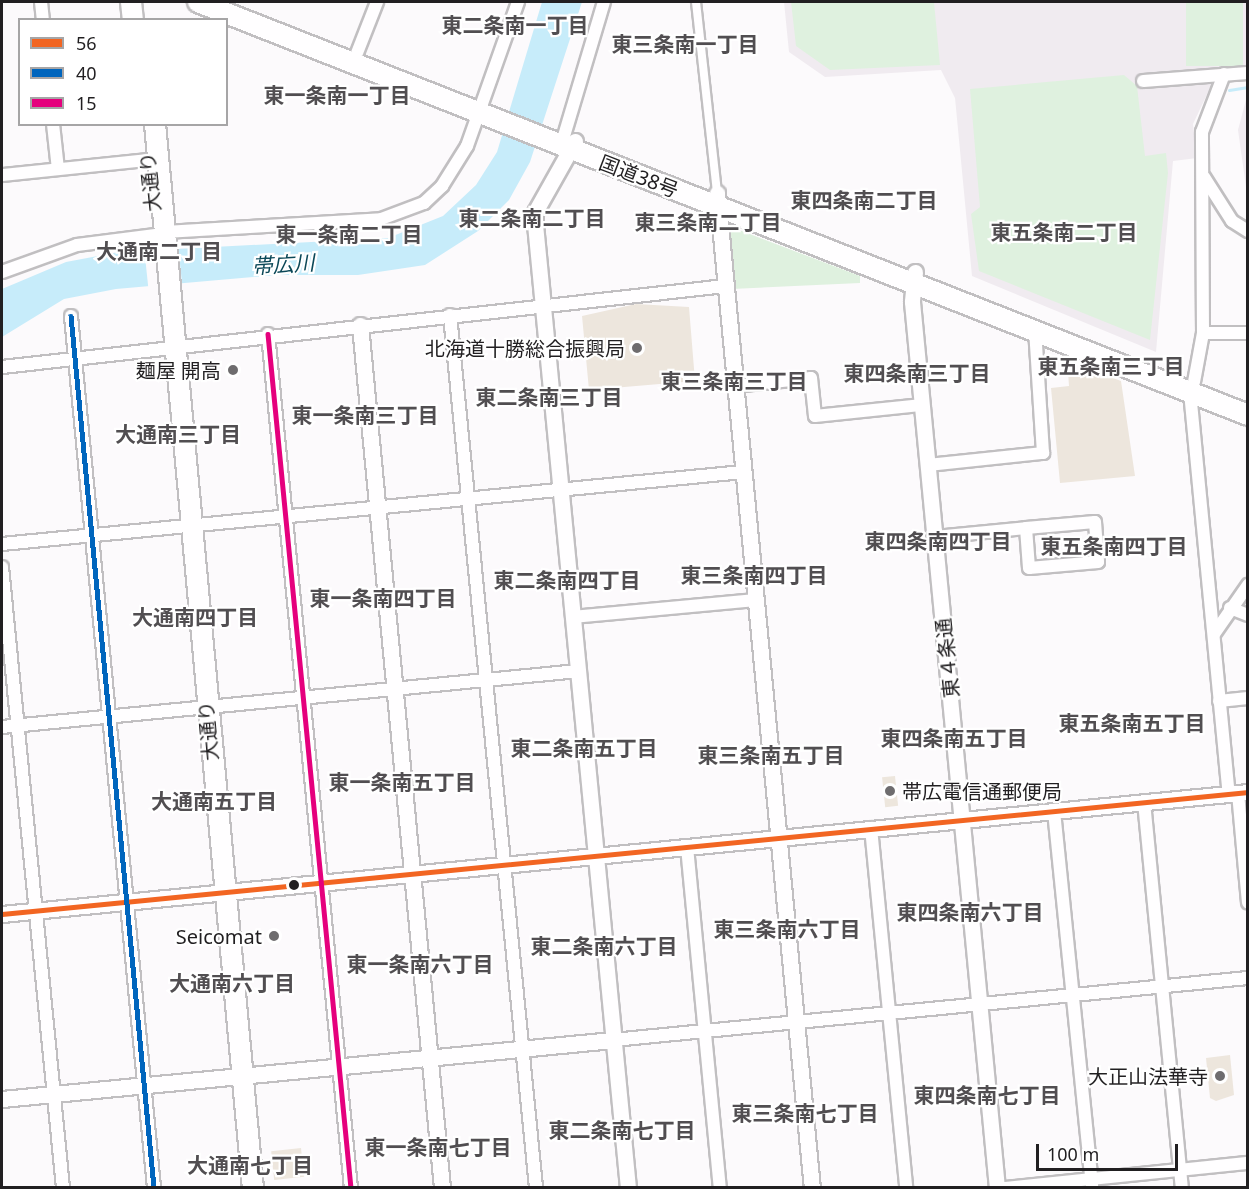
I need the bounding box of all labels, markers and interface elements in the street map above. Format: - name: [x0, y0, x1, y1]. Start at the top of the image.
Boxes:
- district label: 東二条南一丁目: [442, 12, 588, 38]
- legend: [18, 18, 228, 126]
- text: 56: [76, 31, 97, 55]
- district label: 東三条南一丁目: [612, 31, 758, 57]
- text: 40: [76, 61, 97, 85]
- district label: 東一条南一丁目: [264, 82, 410, 108]
- text: 15: [76, 91, 97, 115]
- street label: 国道38号: [596, 150, 682, 202]
- street label: 大通り: [135, 151, 165, 213]
- district label: 東四条南二丁目: [791, 187, 937, 213]
- district label: 東二条南二丁目: [459, 205, 605, 231]
- district label: 東三条南二丁目: [635, 209, 781, 235]
- district label: 東五条南二丁目: [991, 219, 1137, 245]
- district label: 東一条南二丁目: [276, 221, 422, 247]
- district label: 大通南二丁目: [96, 238, 222, 264]
- water label: 帯広川: [251, 249, 315, 279]
- place label: 北海道十勝総合振興局: [425, 336, 625, 360]
- marker: 北海道十勝総合振興局: [630, 341, 644, 355]
- district label: 東五条南三丁目: [1038, 353, 1184, 379]
- place label: 麺屋 開高: [136, 358, 221, 382]
- district label: 東四条南三丁目: [844, 360, 990, 386]
- marker: 麺屋 開高: [226, 363, 240, 377]
- district label: 東三条南三丁目: [661, 368, 807, 394]
- district label: 東二条南三丁目: [476, 384, 622, 410]
- district label: 東一条南三丁目: [292, 402, 438, 428]
- district label: 大通南三丁目: [115, 421, 241, 447]
- district label: 東四条南四丁目: [865, 528, 1011, 554]
- district label: 東五条南四丁目: [1041, 533, 1187, 559]
- district label: 東三条南四丁目: [681, 562, 827, 588]
- district label: 東二条南四丁目: [494, 567, 640, 593]
- district label: 東一条南四丁目: [310, 585, 456, 611]
- district label: 大通南四丁目: [132, 604, 258, 630]
- street label: 東４条通: [931, 617, 963, 699]
- street label: 大通り: [193, 700, 223, 762]
- district label: 東五条南五丁目: [1059, 710, 1205, 736]
- district label: 東四条南五丁目: [881, 725, 1027, 751]
- district label: 東二条南五丁目: [511, 735, 657, 761]
- district label: 東三条南五丁目: [698, 742, 844, 768]
- district label: 東一条南五丁目: [329, 769, 475, 795]
- place label: 帯広電信通郵便局: [902, 779, 1062, 803]
- marker: 帯広電信通郵便局: [883, 784, 897, 798]
- district label: 大通南五丁目: [151, 788, 277, 814]
- unlabelled marker: [288, 879, 300, 891]
- district label: 東四条南六丁目: [897, 899, 1043, 925]
- district label: 東三条南六丁目: [714, 916, 860, 942]
- place label: Seicomat: [176, 924, 262, 948]
- marker: Seicomat: [267, 929, 281, 943]
- district label: 東二条南六丁目: [531, 933, 677, 959]
- district label: 東一条南六丁目: [347, 951, 493, 977]
- district label: 大通南六丁目: [169, 970, 295, 996]
- place label: 大正山法華寺: [1088, 1064, 1208, 1088]
- marker: 大正山法華寺: [1213, 1069, 1227, 1083]
- district label: 東四条南七丁目: [914, 1082, 1060, 1108]
- district label: 東三条南七丁目: [732, 1100, 878, 1126]
- district label: 東二条南七丁目: [549, 1117, 695, 1143]
- scale bar: [1039, 1132, 1182, 1170]
- district label: 東一条南七丁目: [365, 1134, 511, 1160]
- text: 100 m: [1047, 1142, 1099, 1166]
- district label: 大通南七丁目: [187, 1152, 313, 1178]

